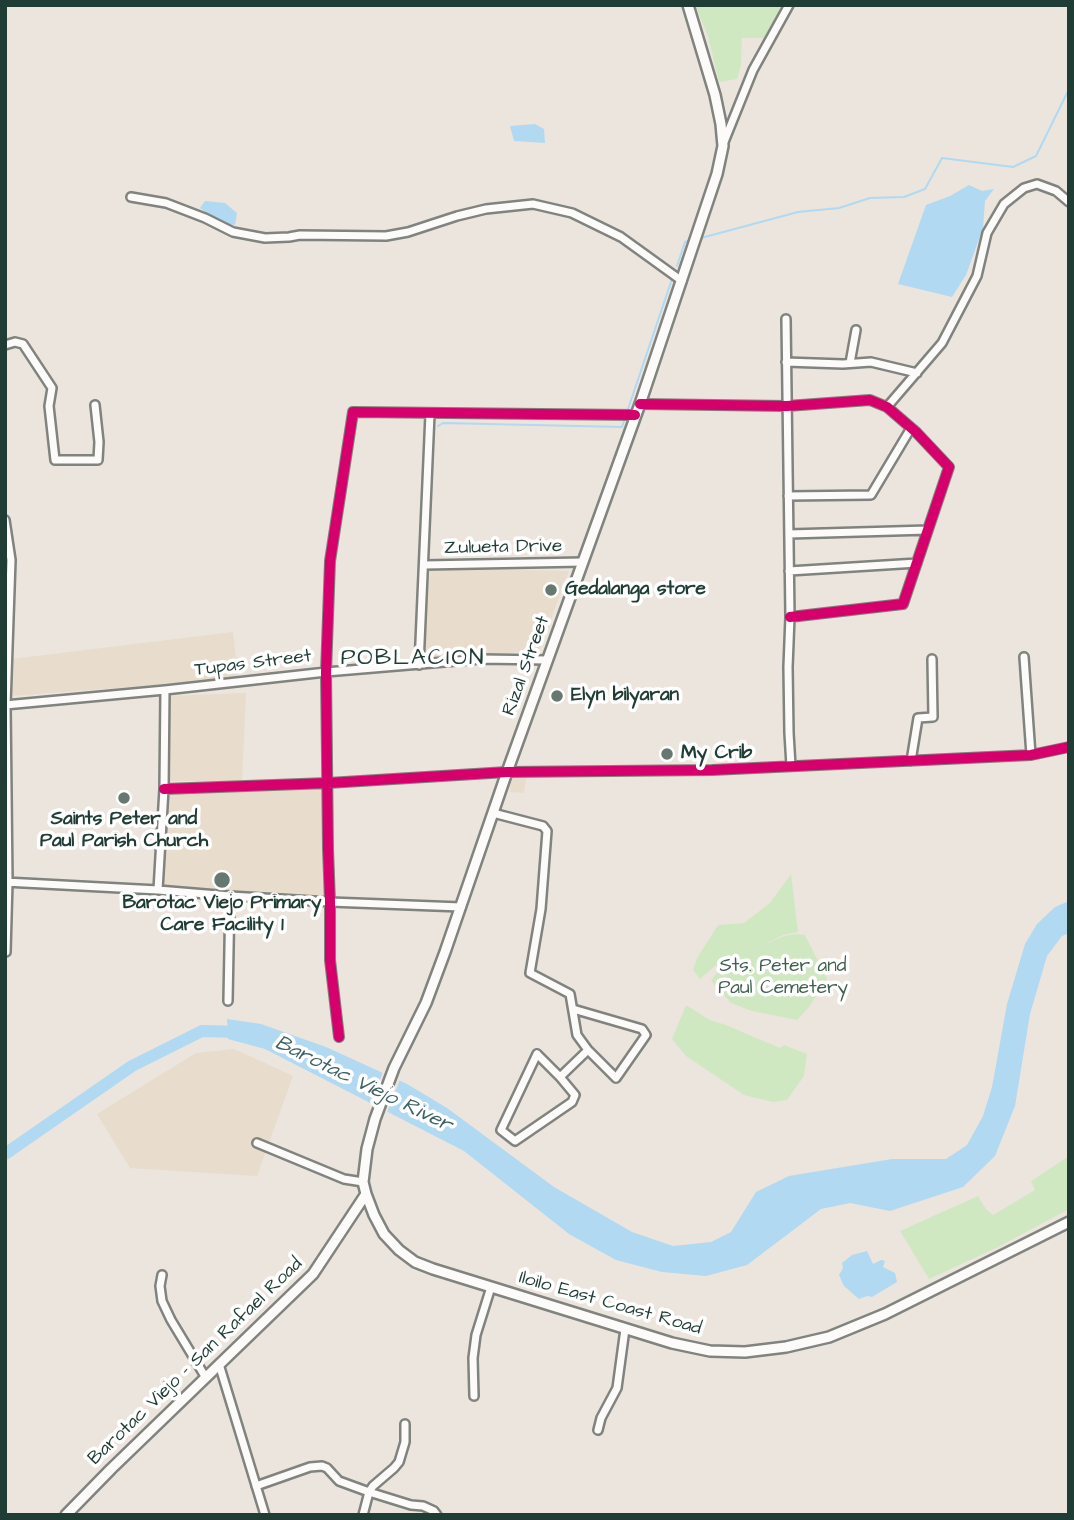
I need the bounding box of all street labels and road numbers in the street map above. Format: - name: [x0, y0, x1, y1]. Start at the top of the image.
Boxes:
- street label: Zulueta Drive: [444, 536, 562, 560]
- street label: Rizal Street: [498, 613, 556, 719]
- street label: Tupas Street: [193, 646, 313, 682]
- street label: Barotac Viejo – San Rafael Road: [84, 1253, 308, 1471]
- street label: Iloilo East Coast Road: [516, 1267, 704, 1341]

